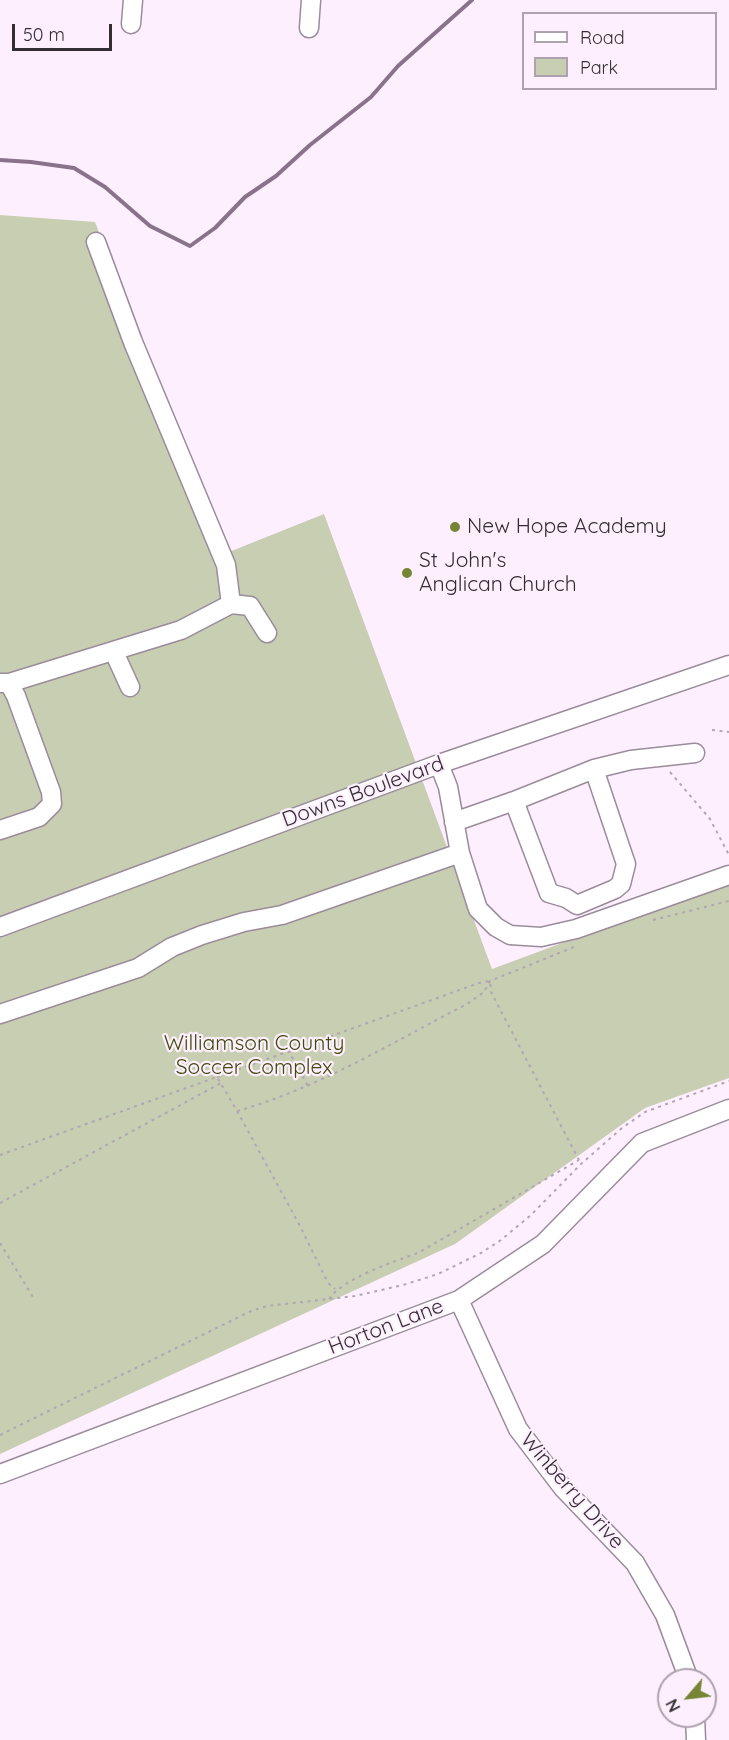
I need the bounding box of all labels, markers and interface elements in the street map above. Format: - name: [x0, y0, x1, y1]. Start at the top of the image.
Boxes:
- scale bar: [15, 12, 116, 50]
- legend: [522, 12, 717, 90]
- text: 50 m: [23, 23, 65, 46]
- text: Road: [580, 26, 625, 49]
- text: Park: [580, 56, 618, 79]
- place label: New Hope Academy: [467, 514, 667, 540]
- marker: New Hope Academy: [448, 520, 462, 534]
- place label: St John's Anglican Church: [419, 548, 577, 598]
- marker: St John's Anglican Church: [400, 566, 414, 580]
- street label: Downs Boulevard: [279, 751, 447, 833]
- park label: Williamson County Soccer Complex: [164, 1031, 344, 1081]
- street label: Horton Lane: [325, 1293, 447, 1361]
- street label: Winberry Drive: [515, 1428, 629, 1554]
- north arrow: [657, 1668, 717, 1728]
- text: N: [661, 1696, 684, 1715]

